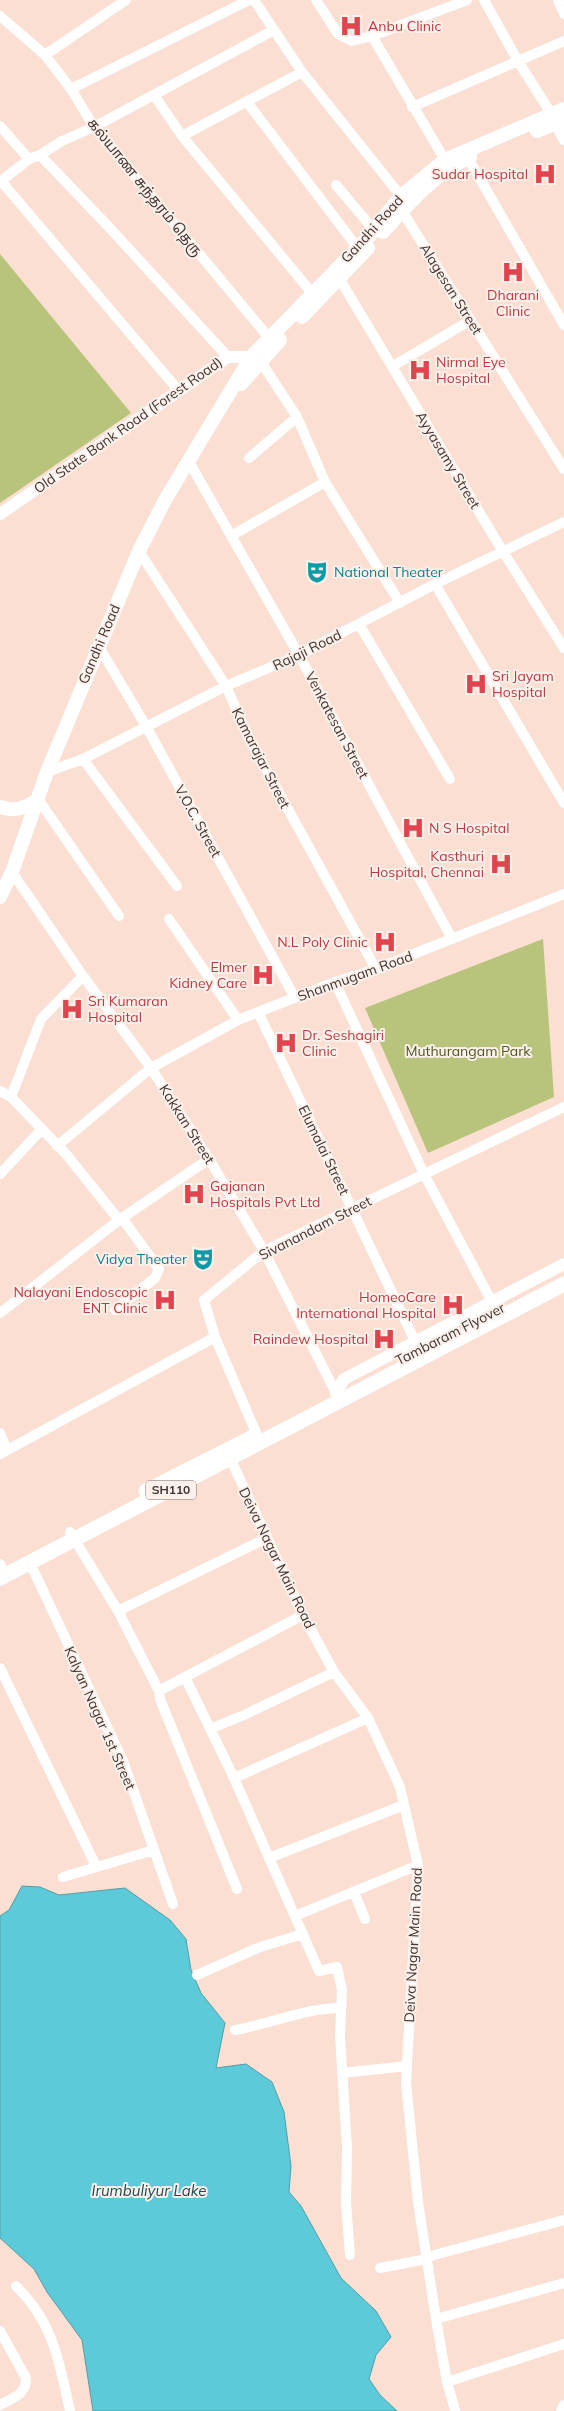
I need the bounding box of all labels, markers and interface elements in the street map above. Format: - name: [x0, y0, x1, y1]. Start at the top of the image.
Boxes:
- hospital icon: Anbu Clinic: [338, 13, 364, 39]
- place label: Anbu Clinic: [368, 17, 441, 35]
- street label: கல்யாண சுந்தரம் தெரு: [83, 114, 207, 261]
- hospital icon: Sudar Hospital: [532, 161, 558, 187]
- place label: Sudar Hospital: [432, 165, 528, 183]
- street label: Gandhi Road: [337, 191, 407, 267]
- street label: Alagesan Street: [416, 240, 486, 338]
- hospital icon: Dharani Clinic: [500, 259, 526, 285]
- place label: Dharani Clinic: [487, 286, 539, 320]
- street label: Old State Bank Road (Forest Road): [30, 353, 226, 497]
- place label: Nirmal Eye Hospital: [436, 353, 506, 387]
- hospital icon: Nirmal Eye Hospital: [407, 357, 433, 383]
- street label: Ayyasamy Street: [412, 408, 484, 512]
- theatre icon: National Theater: [304, 559, 330, 585]
- place label: National Theater: [334, 563, 444, 581]
- street label: Gandhi Road: [74, 601, 124, 687]
- street label: Rajaji Road: [270, 626, 344, 674]
- place label: Sri Jayam Hospital: [492, 667, 554, 701]
- street label: Venkatesan Street: [301, 668, 373, 782]
- hospital icon: Sri Jayam Hospital: [463, 671, 489, 697]
- street label: Kamarajar Street: [228, 705, 294, 811]
- street label: V.O.C. Street: [171, 782, 225, 860]
- hospital icon: N S Hospital: [400, 815, 426, 841]
- place label: N S Hospital: [429, 819, 510, 837]
- place label: Kasthuri Hospital, Chennai: [370, 847, 484, 881]
- hospital icon: Kasthuri Hospital, Chennai: [488, 851, 514, 877]
- hospital icon: N.L Poly Clinic: [372, 929, 398, 955]
- place label: N.L Poly Clinic: [277, 933, 368, 951]
- street label: Shanmugam Road: [295, 947, 415, 1005]
- place label: Elmer Kidney Care: [169, 958, 248, 992]
- hospital icon: Elmer Kidney Care: [250, 962, 276, 988]
- place label: Sri Kumaran Hospital: [88, 992, 168, 1026]
- hospital icon: Sri Kumaran Hospital: [59, 996, 85, 1022]
- place label: Dr. Seshagiri Clinic: [302, 1026, 384, 1060]
- hospital icon: Dr. Seshagiri Clinic: [273, 1030, 299, 1056]
- park label: Muthurangam Park: [405, 1042, 531, 1060]
- street label: Kakkan Street: [155, 1081, 219, 1167]
- street label: Elumalai Street: [294, 1102, 354, 1198]
- place label: Gajanan Hospitals Pvt Ltd: [210, 1177, 320, 1211]
- hospital icon: Gajanan Hospitals Pvt Ltd: [181, 1181, 207, 1207]
- street label: Sivanandam Street: [256, 1192, 374, 1264]
- theatre icon: Vidya Theater: [190, 1246, 216, 1272]
- place label: Vidya Theater: [96, 1250, 188, 1268]
- place label: Nalayani Endoscopic ENT Clinic: [13, 1283, 148, 1317]
- hospital icon: Nalayani Endoscopic ENT Clinic: [152, 1287, 178, 1313]
- place label: HomeoCare International Hospital: [296, 1288, 436, 1322]
- hospital icon: HomeoCare International Hospital: [440, 1292, 466, 1318]
- street label: Tambaram Flyover: [392, 1298, 509, 1369]
- hospital icon: Raindew Hospital: [371, 1326, 397, 1352]
- place label: Raindew Hospital: [253, 1330, 368, 1348]
- road number: SH110: [146, 1480, 196, 1500]
- street label: Deiva Nagar Main Road: [235, 1484, 319, 1632]
- street label: Kalyan Nagar 1st Street: [60, 1643, 140, 1793]
- street label: Deiva Nagar Main Road: [400, 1867, 426, 2023]
- water label: Irumbuliyur Lake: [92, 2181, 206, 2200]

